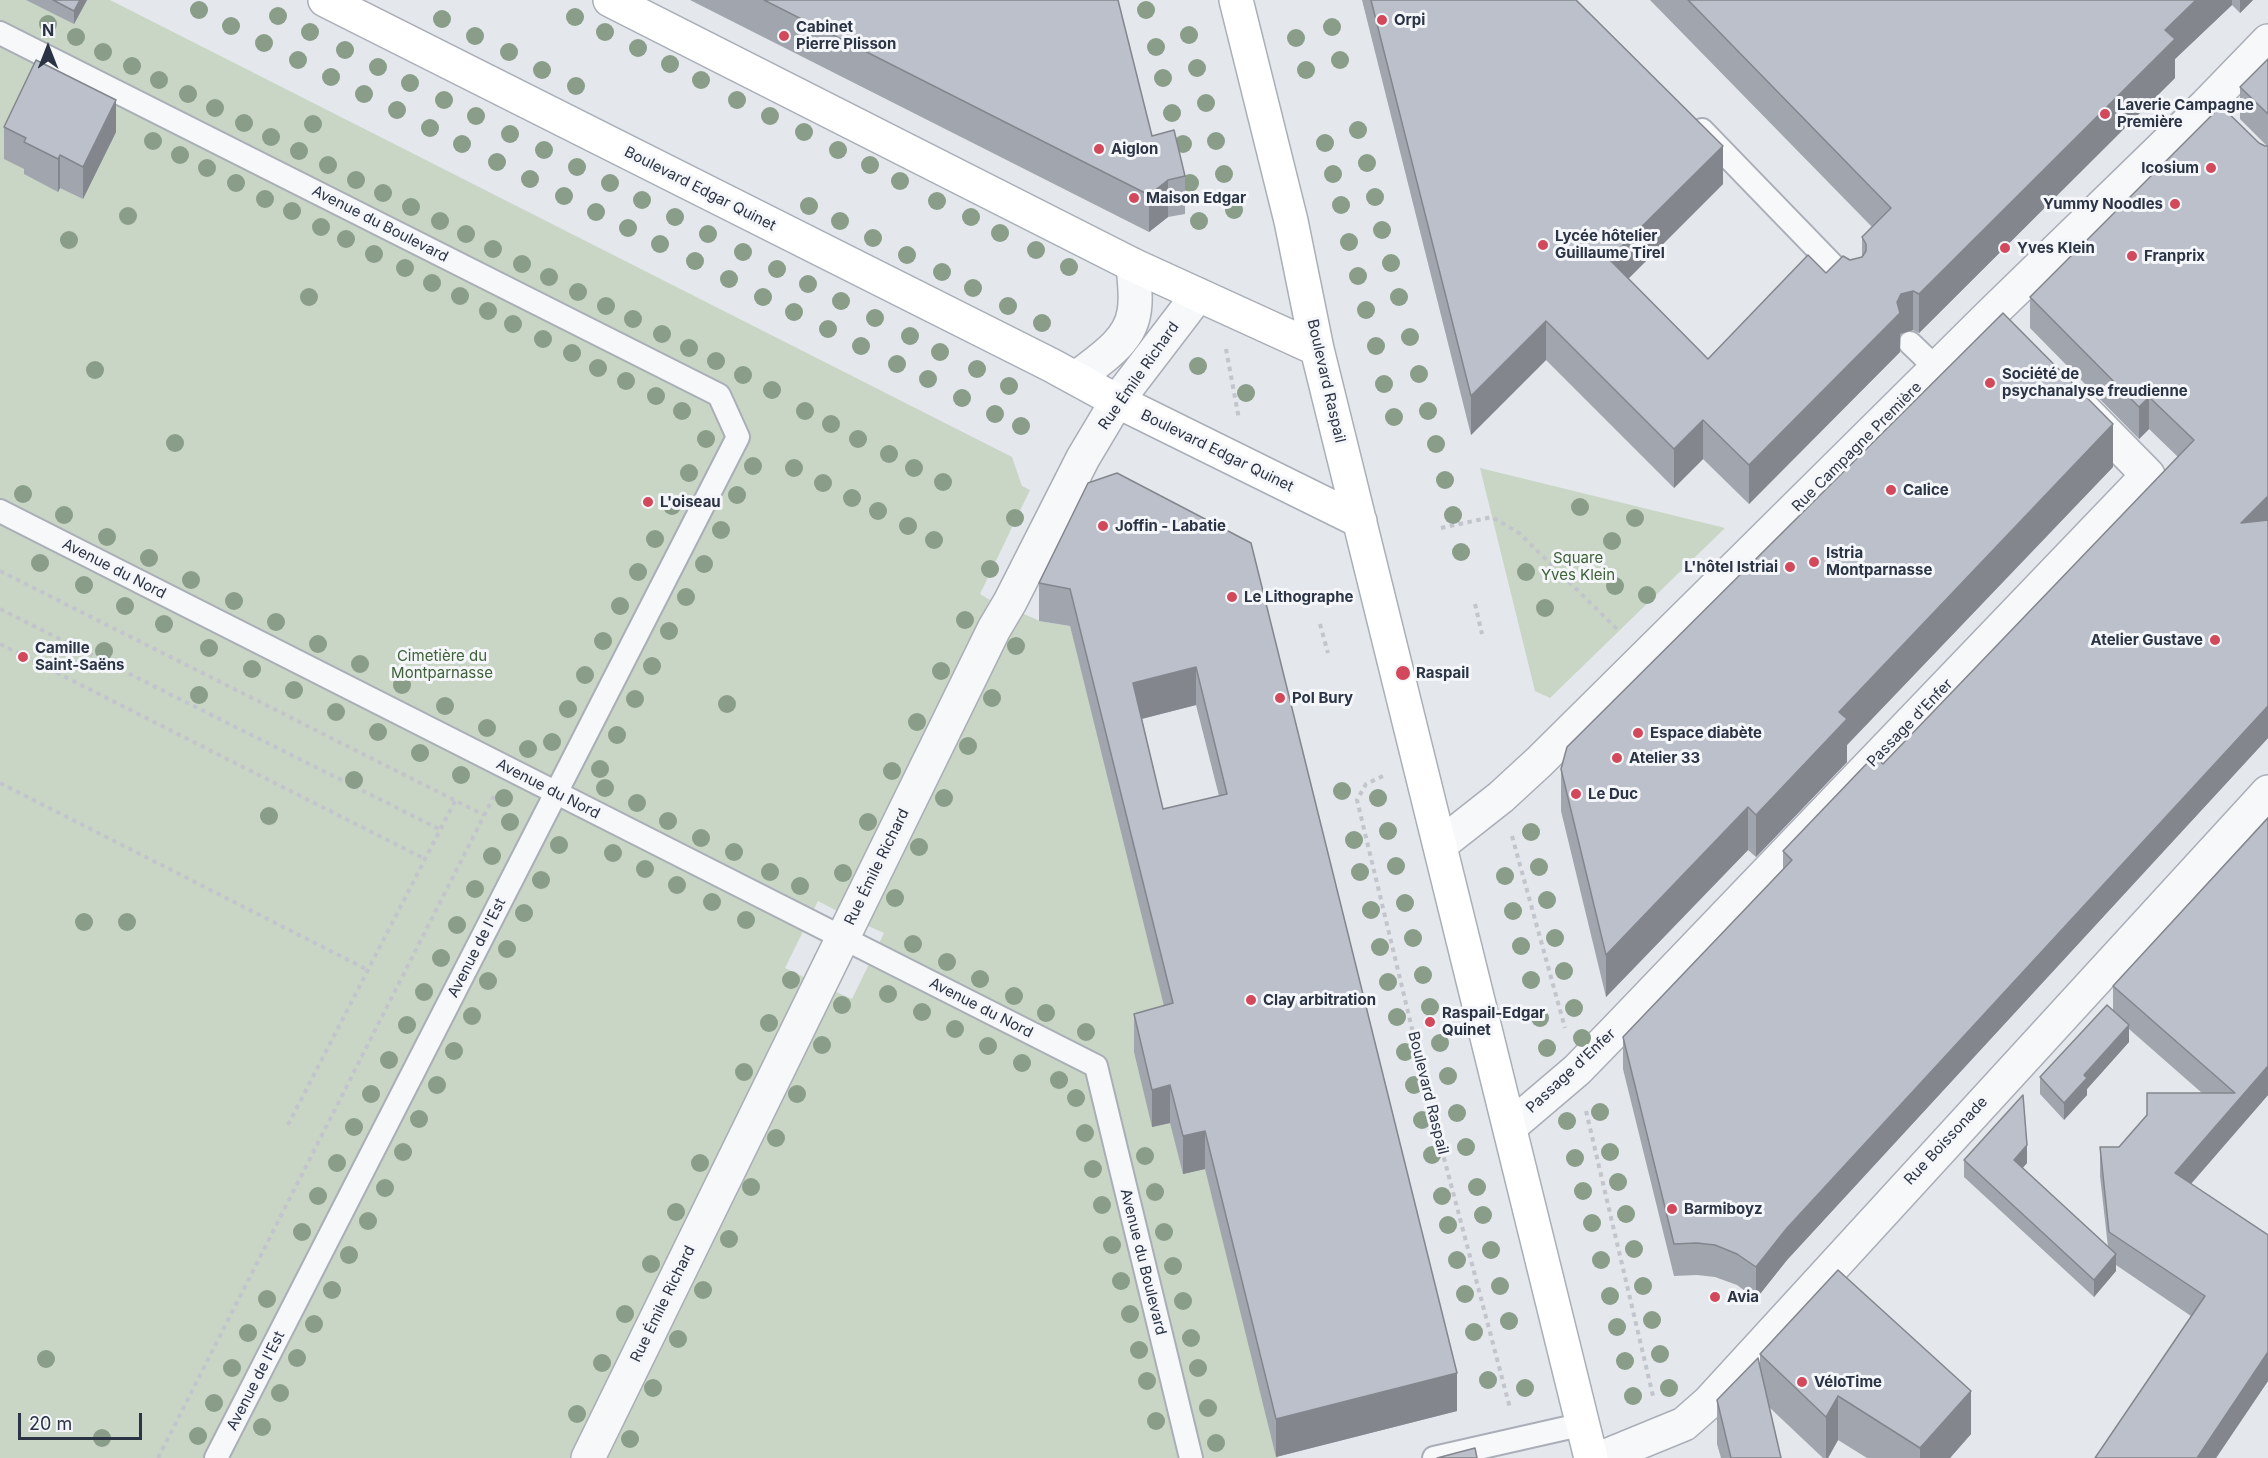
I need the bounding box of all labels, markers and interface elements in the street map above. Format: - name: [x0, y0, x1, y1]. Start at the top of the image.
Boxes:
- place label: Orpi: [1394, 11, 1425, 29]
- marker: Orpi: [1375, 13, 1389, 27]
- north arrow: [18, 18, 78, 78]
- place label: Cabinet Pierre Plisson: [796, 18, 896, 53]
- text: N: [42, 20, 54, 40]
- marker: Cabinet Pierre Plisson: [777, 29, 791, 43]
- place label: Laverie Campagne Première: [2117, 96, 2254, 131]
- marker: Laverie Campagne Première: [2098, 107, 2112, 121]
- place label: Aiglon: [1111, 140, 1158, 158]
- marker: Aiglon: [1092, 142, 1106, 156]
- street label: Boulevard Edgar Quinet: [621, 143, 779, 235]
- place label: Icosium: [2141, 159, 2199, 177]
- marker: Icosium: [2204, 161, 2218, 175]
- street label: Avenue du Boulevard: [309, 182, 451, 266]
- place label: Maison Edgar: [1146, 189, 1246, 207]
- marker: Maison Edgar: [1127, 191, 1141, 205]
- place label: Yummy Noodles: [2043, 195, 2163, 213]
- marker: Yummy Noodles: [2168, 197, 2182, 211]
- place label: Lycée hôtelier Guillaume Tirel: [1555, 227, 1665, 262]
- marker: Lycée hôtelier Guillaume Tirel: [1536, 238, 1550, 252]
- place label: Yves Klein: [2017, 239, 2095, 257]
- marker: Yves Klein: [1998, 241, 2012, 255]
- place label: Franprix: [2144, 247, 2205, 265]
- marker: Franprix: [2125, 249, 2139, 263]
- street label: Boulevard Raspail: [1303, 317, 1349, 445]
- street label: Rue Émile Richard: [1095, 319, 1183, 433]
- place label: Société de psychanalyse freudienne: [2002, 365, 2188, 400]
- marker: Société de psychanalyse freudienne: [1983, 376, 1997, 390]
- street label: Rue Campagne Première: [1788, 378, 1926, 516]
- street label: Boulevard Edgar Quinet: [1138, 406, 1296, 496]
- place label: Calice: [1903, 481, 1949, 499]
- marker: Calice: [1884, 483, 1898, 497]
- place label: L'oiseau: [660, 493, 721, 511]
- marker: L'oiseau: [641, 495, 655, 509]
- place label: Joffin - Labatie: [1115, 517, 1226, 535]
- marker: Joffin - Labatie: [1096, 519, 1110, 533]
- street label: Avenue du Nord: [59, 535, 169, 603]
- place label: Istria Montparnasse: [1826, 544, 1932, 579]
- park label: Square Yves Klein: [1541, 549, 1615, 584]
- marker: Istria Montparnasse: [1807, 555, 1821, 569]
- place label: L'hôtel Istriai: [1684, 558, 1778, 576]
- marker: L'hôtel Istriai: [1783, 560, 1797, 574]
- place label: Le Lithographe: [1244, 588, 1353, 606]
- marker: Le Lithographe: [1225, 590, 1239, 604]
- place label: Atelier Gustave: [2091, 631, 2203, 649]
- marker: Atelier Gustave: [2208, 633, 2222, 647]
- place label: Camille Saint-Saëns: [35, 639, 124, 674]
- park label: Cimetière du Montparnasse: [391, 647, 493, 682]
- marker: Camille Saint-Saëns: [16, 650, 30, 664]
- marker: Raspail: [1394, 664, 1412, 682]
- place label: Raspail: [1416, 664, 1469, 682]
- street label: Passage d'Enfer: [1863, 675, 1957, 771]
- place label: Pol Bury: [1292, 689, 1353, 707]
- marker: Pol Bury: [1273, 691, 1287, 705]
- place label: Espace diabète: [1650, 724, 1762, 742]
- marker: Espace diabète: [1631, 726, 1645, 740]
- place label: Atelier 33: [1629, 749, 1700, 767]
- marker: Atelier 33: [1610, 751, 1624, 765]
- street label: Avenue du Nord: [493, 755, 603, 823]
- place label: Le Duc: [1588, 785, 1638, 803]
- marker: Le Duc: [1569, 787, 1583, 801]
- street label: Rue Émile Richard: [841, 806, 913, 928]
- street label: Avenue de l'Est: [444, 895, 510, 1001]
- street label: Avenue du Nord: [926, 974, 1036, 1042]
- place label: Clay arbitration: [1263, 991, 1376, 1009]
- marker: Clay arbitration: [1244, 993, 1258, 1007]
- place label: Raspail-Edgar Quinet: [1442, 1004, 1545, 1039]
- marker: Raspail-Edgar Quinet: [1423, 1015, 1437, 1029]
- street label: Passage d'Enfer: [1523, 1025, 1619, 1117]
- street label: Boulevard Raspail: [1404, 1030, 1452, 1156]
- street label: Rue Boissonade: [1901, 1093, 1991, 1189]
- street label: Avenue du Boulevard: [1116, 1187, 1170, 1337]
- place label: Barmiboyz: [1684, 1200, 1763, 1218]
- marker: Barmiboyz: [1665, 1202, 1679, 1216]
- street label: Rue Émile Richard: [627, 1243, 699, 1365]
- place label: Avia: [1727, 1288, 1759, 1306]
- marker: Avia: [1708, 1290, 1722, 1304]
- street label: Avenue de l'Est: [223, 1328, 289, 1434]
- place label: VéloTime: [1814, 1373, 1882, 1391]
- marker: VéloTime: [1795, 1375, 1809, 1389]
- scale bar: [21, 1401, 146, 1439]
- text: 20 m: [29, 1413, 72, 1434]

